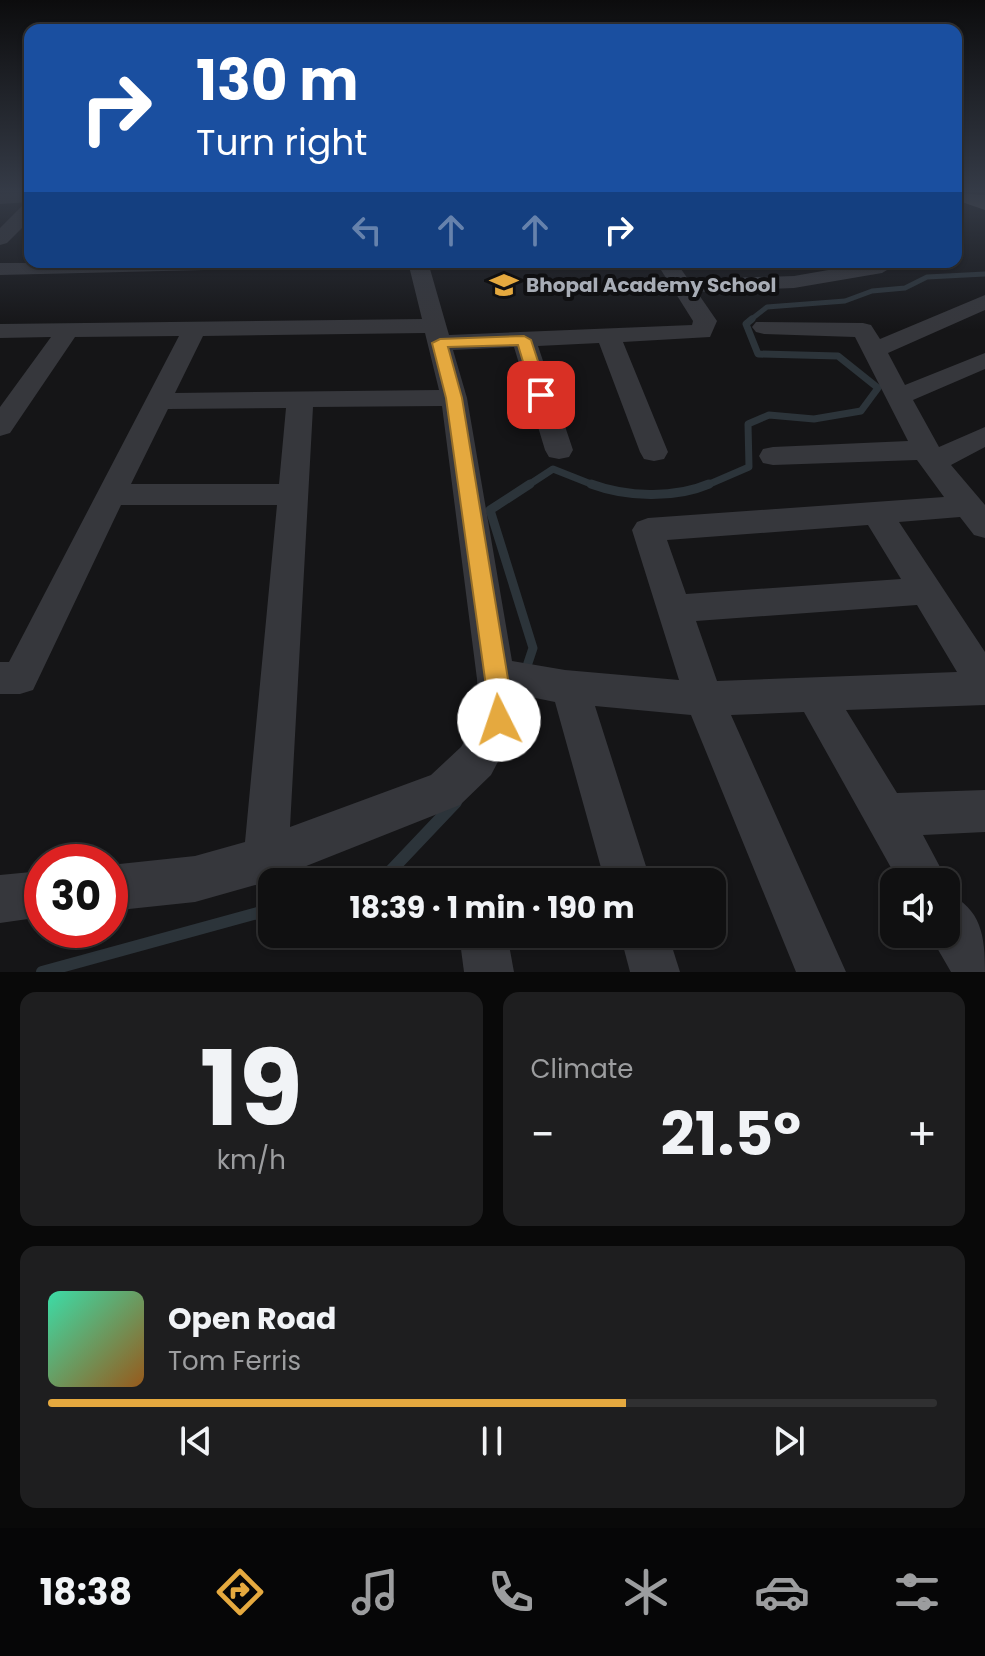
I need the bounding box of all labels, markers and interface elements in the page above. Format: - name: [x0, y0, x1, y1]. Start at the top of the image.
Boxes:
- text: 130 m: [196, 41, 359, 120]
- icon: right: [64, 56, 168, 160]
- text: Turn right: [196, 117, 367, 168]
- icon: left: [345, 208, 389, 252]
- icon: ahead: [429, 208, 473, 252]
- icon: ahead: [513, 208, 557, 252]
- icon: right: [597, 208, 641, 252]
- school or university icon: Bhopal Academy School: [489, 270, 519, 300]
- place label: Bhopal Academy School: [526, 271, 776, 299]
- pin: [507, 361, 575, 429]
- icon: arrive: [519, 373, 563, 417]
- position arrow: [457, 678, 541, 762]
- speed limit sign: 30: [24, 844, 128, 948]
- map controls: [880, 868, 960, 948]
- button: sound: [880, 868, 960, 948]
- text: 18:39 · 1 min · 190 m: [349, 886, 635, 929]
- text: 19: [200, 1016, 303, 1161]
- text: Climate: [531, 1051, 633, 1087]
- text: 21.5°: [661, 1092, 801, 1176]
- text: −: [531, 1104, 555, 1165]
- text: +: [907, 1104, 937, 1165]
- text: km/h: [217, 1142, 286, 1178]
- text: Open Road: [168, 1297, 336, 1340]
- text: Tom Ferris: [168, 1343, 301, 1379]
- icon: previous: [174, 1419, 218, 1463]
- icon: pause: [470, 1419, 514, 1463]
- icon: next: [767, 1419, 811, 1463]
- icon: directions: [212, 1564, 268, 1620]
- icon: music: [347, 1564, 403, 1620]
- icon: phone: [483, 1564, 539, 1620]
- icon: climate: [618, 1564, 674, 1620]
- icon: car: [754, 1564, 810, 1620]
- icon: filters: [889, 1564, 945, 1620]
- text: 18:38: [40, 1567, 132, 1618]

